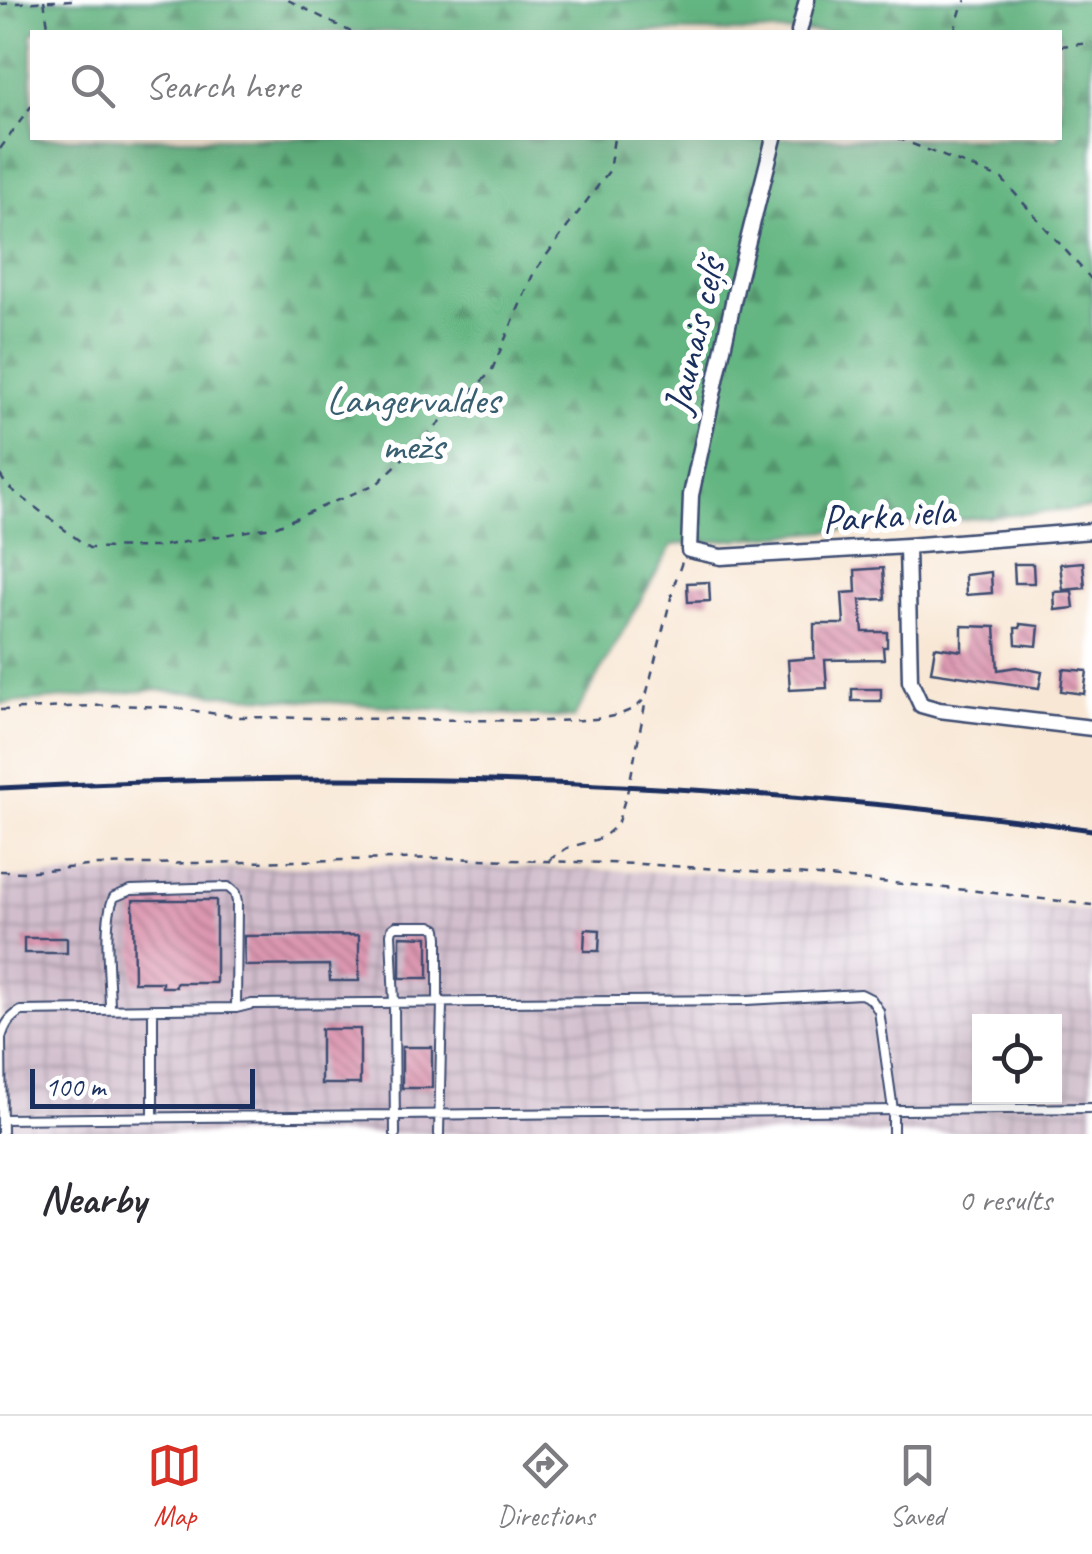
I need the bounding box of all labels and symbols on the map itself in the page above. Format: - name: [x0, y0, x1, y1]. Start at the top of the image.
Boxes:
- street label: Jaunais ceļš: [651, 248, 737, 421]
- park label: Langervaldes mežs: [327, 375, 503, 471]
- street label: Parka iela: [820, 485, 959, 545]
- scale bar: [30, 1064, 255, 1108]

